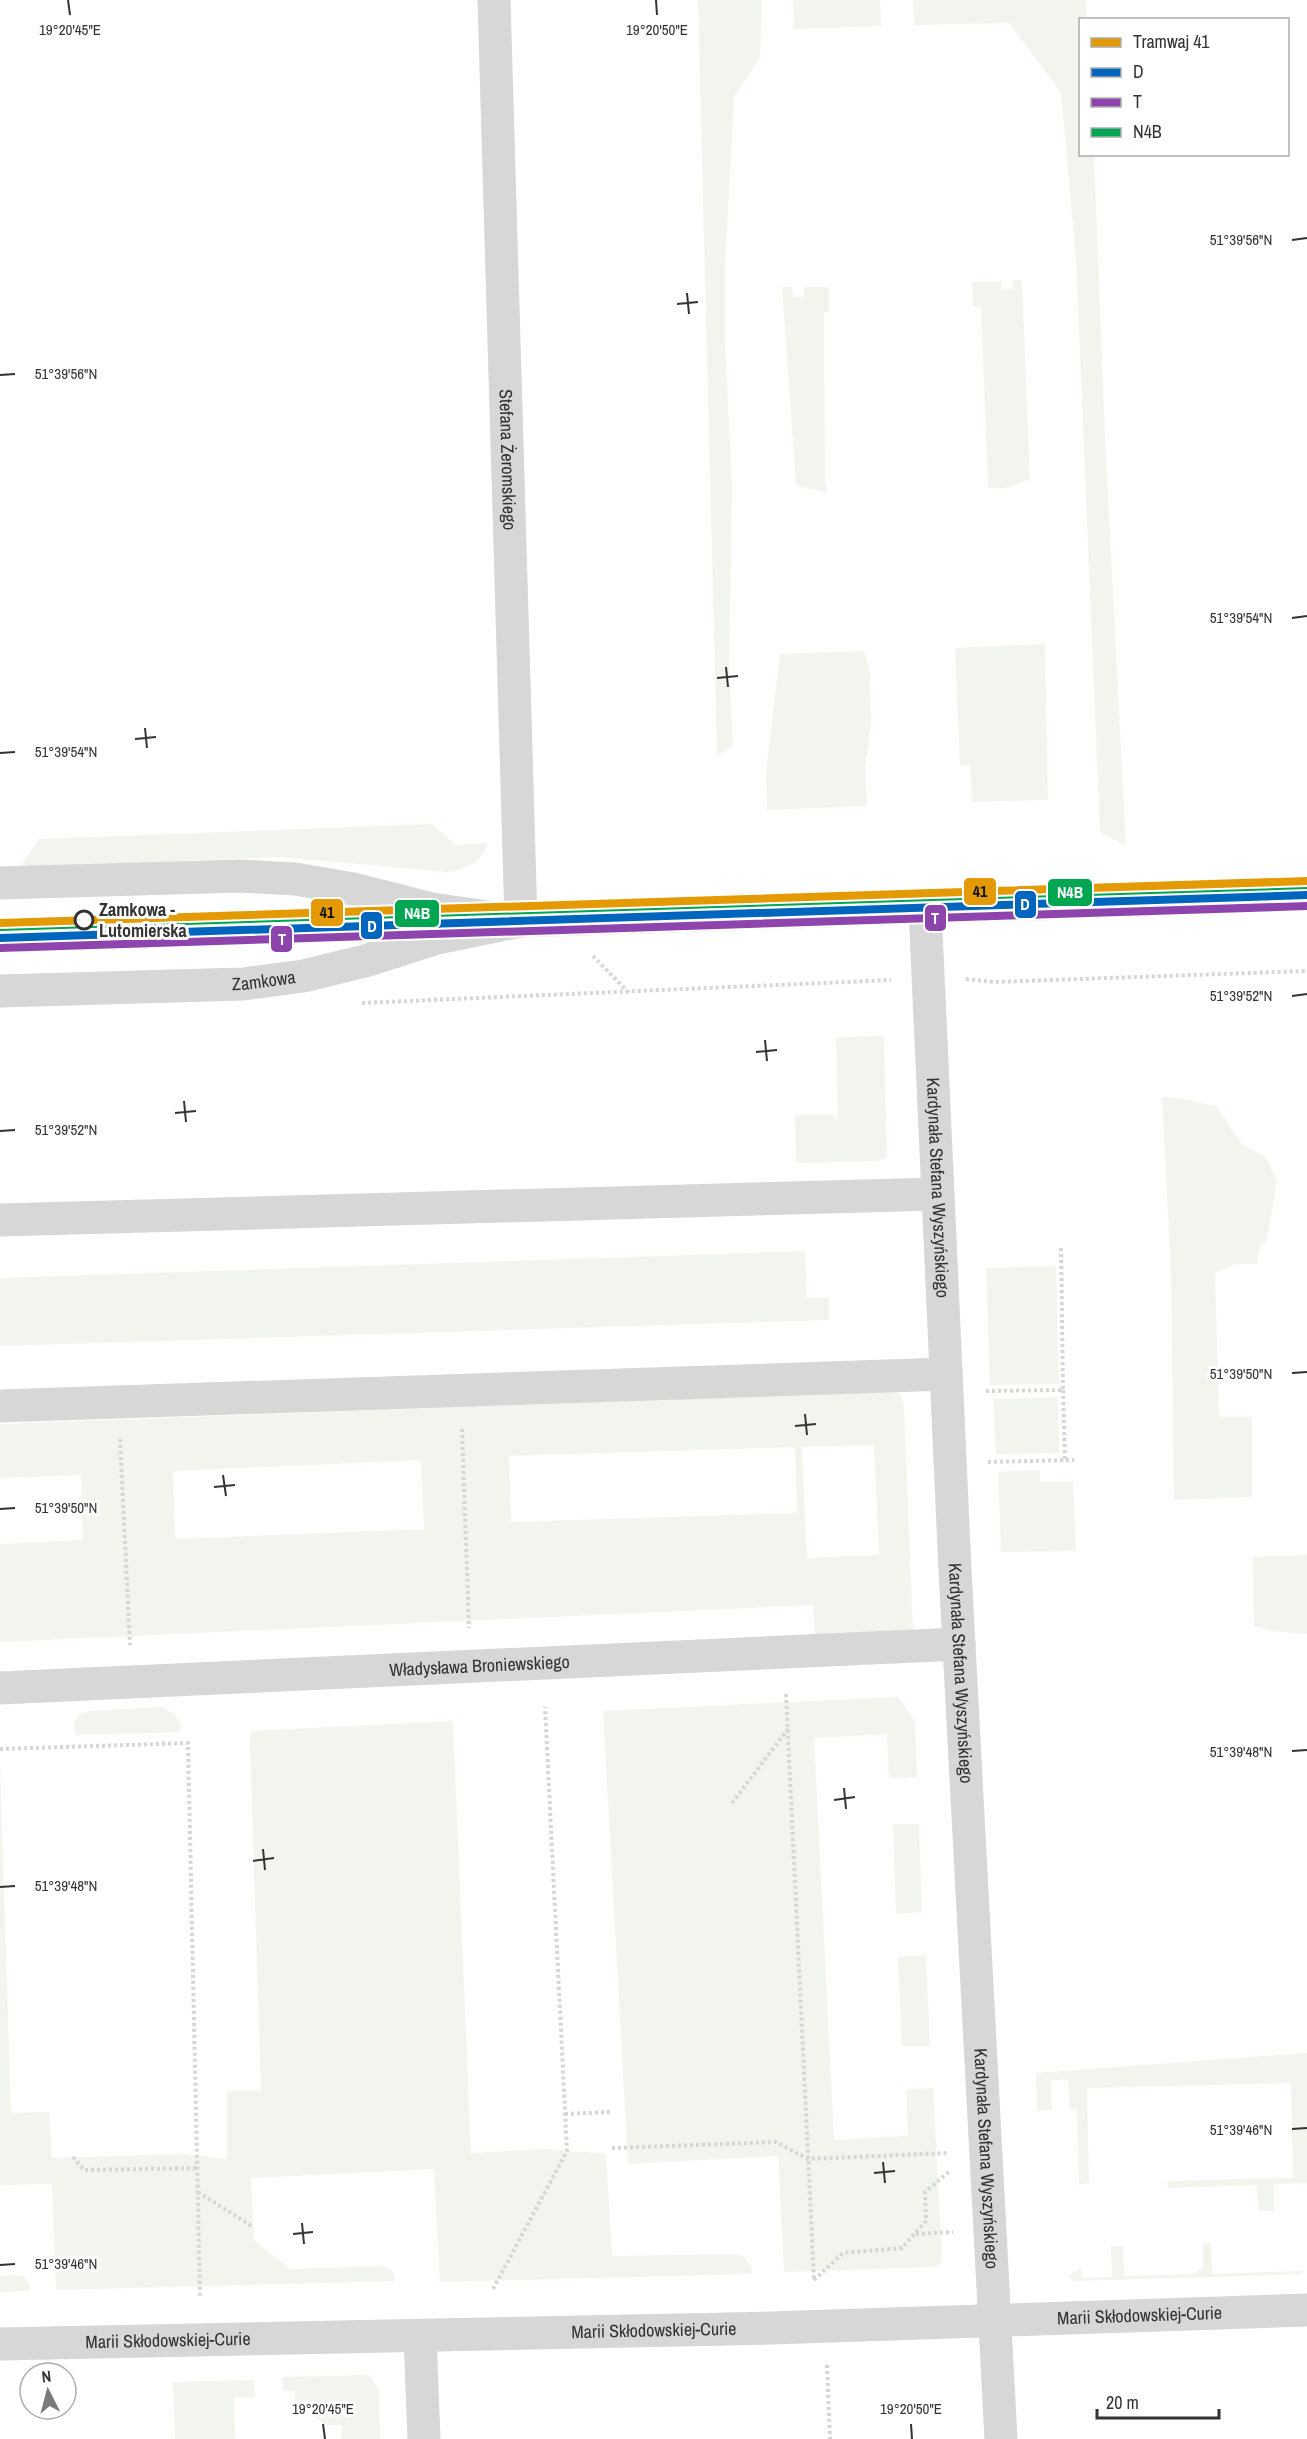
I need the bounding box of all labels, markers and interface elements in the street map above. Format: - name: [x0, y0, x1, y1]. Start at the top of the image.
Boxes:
- legend: [1079, 18, 1289, 156]
- text: 19°20'45"E: [39, 19, 101, 40]
- text: 19°20'50"E: [626, 19, 688, 40]
- text: Tramwaj 41: [1133, 29, 1210, 54]
- text: D: [1133, 59, 1144, 84]
- text: T: [1133, 89, 1142, 114]
- text: N4B: [1133, 119, 1162, 144]
- text: 51°39'56"N: [1210, 229, 1272, 250]
- text: 51°39'56"N: [35, 363, 97, 384]
- street label: Stefana Żeromskiego: [493, 389, 523, 531]
- text: 51°39'54"N: [1210, 607, 1272, 628]
- text: 51°39'54"N: [35, 741, 97, 762]
- line badge: 41: [963, 877, 997, 906]
- line badge: N4B: [1047, 878, 1093, 907]
- text: 41: [973, 880, 988, 902]
- text: N4B: [1057, 881, 1083, 903]
- line badge: D: [1014, 890, 1037, 919]
- text: D: [1020, 893, 1030, 915]
- place label: Zamkowa - Lutomierska: [99, 897, 188, 943]
- line badge: 41: [310, 898, 344, 927]
- line badge: N4B: [394, 899, 440, 928]
- text: 41: [320, 901, 335, 923]
- text: N4B: [404, 902, 430, 924]
- line badge: T: [924, 904, 947, 932]
- text: T: [931, 907, 939, 929]
- marker: Zamkowa - Lutomierska: [74, 910, 94, 930]
- line badge: D: [360, 911, 383, 940]
- text: D: [367, 915, 377, 937]
- line badge: T: [270, 925, 293, 953]
- text: T: [278, 928, 286, 950]
- street label: Zamkowa: [232, 964, 297, 996]
- text: 51°39'52"N: [1210, 985, 1272, 1006]
- street label: Kardynała Stefana Wyszyńskiego: [921, 1077, 956, 1299]
- text: 51°39'52"N: [35, 1119, 97, 1140]
- text: 51°39'50"N: [1210, 1363, 1272, 1384]
- text: 51°39'50"N: [35, 1497, 97, 1518]
- street label: Kardynała Stefana Wyszyńskiego: [943, 1562, 979, 1784]
- street label: Władysława Broniewskiego: [389, 1649, 570, 1682]
- text: 51°39'48"N: [1210, 1741, 1272, 1762]
- text: 51°39'48"N: [35, 1875, 97, 1896]
- street label: Kardynała Stefana Wyszyńskiego: [968, 2048, 1005, 2269]
- text: 51°39'46"N: [1210, 2119, 1272, 2140]
- text: 51°39'46"N: [35, 2253, 97, 2274]
- street label: Marii Skłodowskiej-Curie: [1057, 2300, 1223, 2330]
- street label: Marii Skłodowskiej-Curie: [571, 2316, 737, 2344]
- street label: Marii Skłodowskiej-Curie: [85, 2326, 251, 2354]
- north arrow: [18, 2361, 78, 2421]
- text: N: [41, 2365, 52, 2388]
- scale bar: [1097, 2382, 1218, 2420]
- text: 20 m: [1106, 2390, 1139, 2415]
- text: 19°20'45"E: [292, 2398, 354, 2419]
- text: 19°20'50"E: [880, 2398, 942, 2419]

